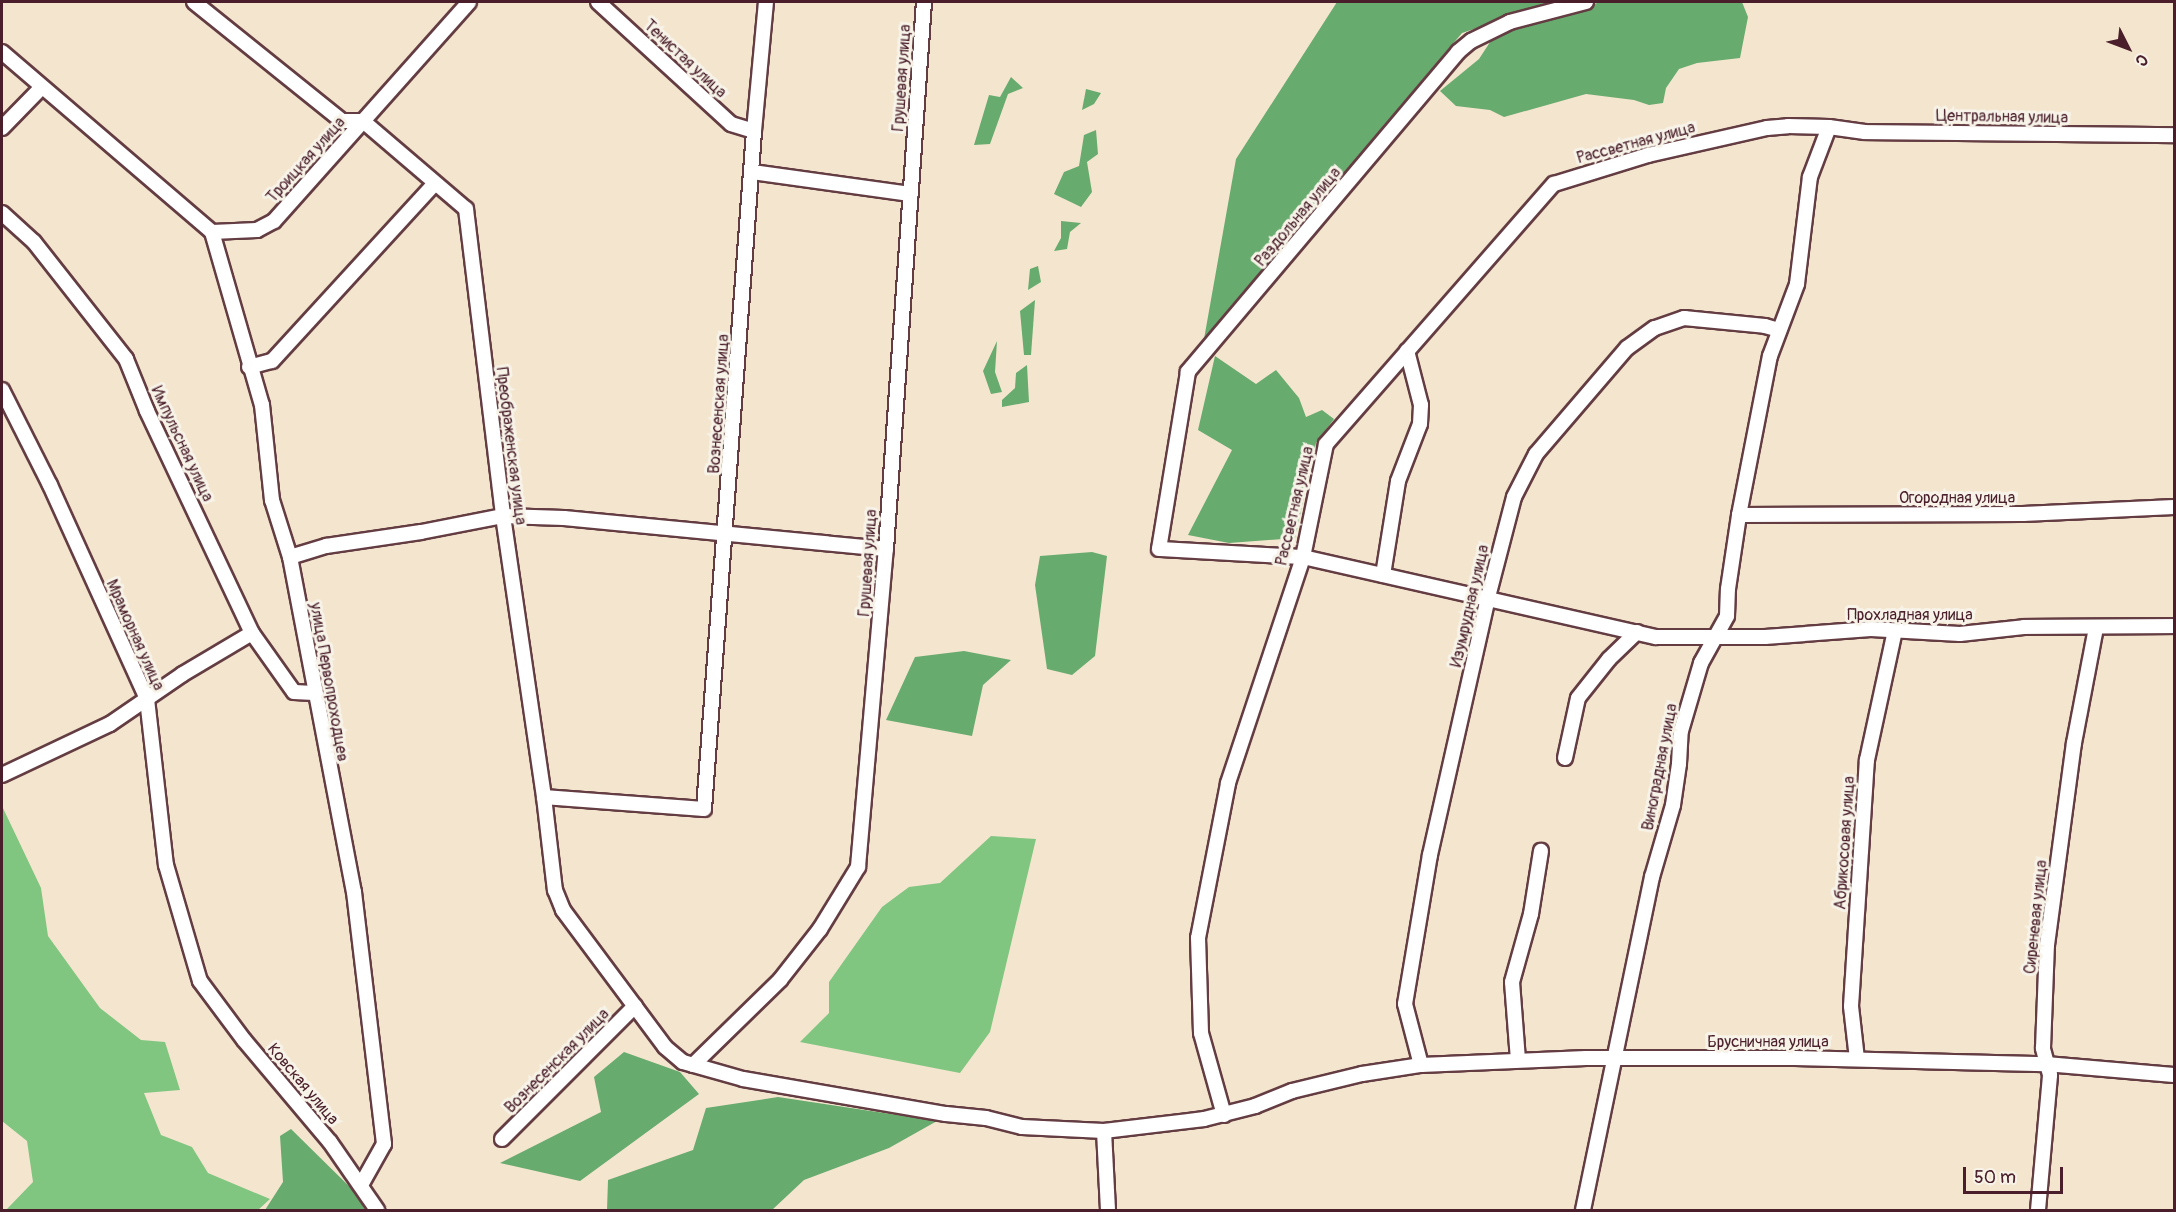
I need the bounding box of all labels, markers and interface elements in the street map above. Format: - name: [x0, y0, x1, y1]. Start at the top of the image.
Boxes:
- street label: Тенистая улица: [640, 16, 730, 102]
- north arrow: [2098, 18, 2158, 78]
- street label: Грушевая улица: [889, 24, 915, 132]
- text: С: [2131, 50, 2152, 70]
- street label: Центральная улица: [1936, 106, 2068, 128]
- street label: Троицкая улица: [262, 113, 350, 207]
- street label: Рассветная улица: [1575, 118, 1697, 168]
- street label: Раздольная улица: [1251, 164, 1345, 270]
- street label: Вознесенская улица: [705, 334, 733, 474]
- street label: Преображенская улица: [492, 366, 530, 526]
- street label: Импульсная улица: [147, 383, 217, 505]
- street label: Рассветная улица: [1272, 445, 1318, 567]
- street label: Огородная улица: [1899, 488, 2015, 508]
- street label: Грушевая улица: [855, 509, 881, 617]
- street label: Изумрудная улица: [1447, 543, 1493, 669]
- street label: Мраморная улица: [102, 577, 168, 693]
- street label: улица Первопроходцев: [306, 601, 352, 763]
- street label: Прохладная улица: [1847, 605, 1973, 625]
- street label: Виноградная улица: [1638, 702, 1682, 832]
- street label: Абрикосовая улица: [1831, 776, 1859, 910]
- street label: Сиреневая улица: [2020, 859, 2052, 975]
- street label: Вознесенская улица: [501, 1005, 613, 1117]
- street label: Брусничная улица: [1707, 1032, 1829, 1052]
- street label: Ковская улица: [263, 1039, 343, 1129]
- scale bar: [1966, 1155, 2066, 1193]
- text: 50 m: [1974, 1166, 2016, 1189]

